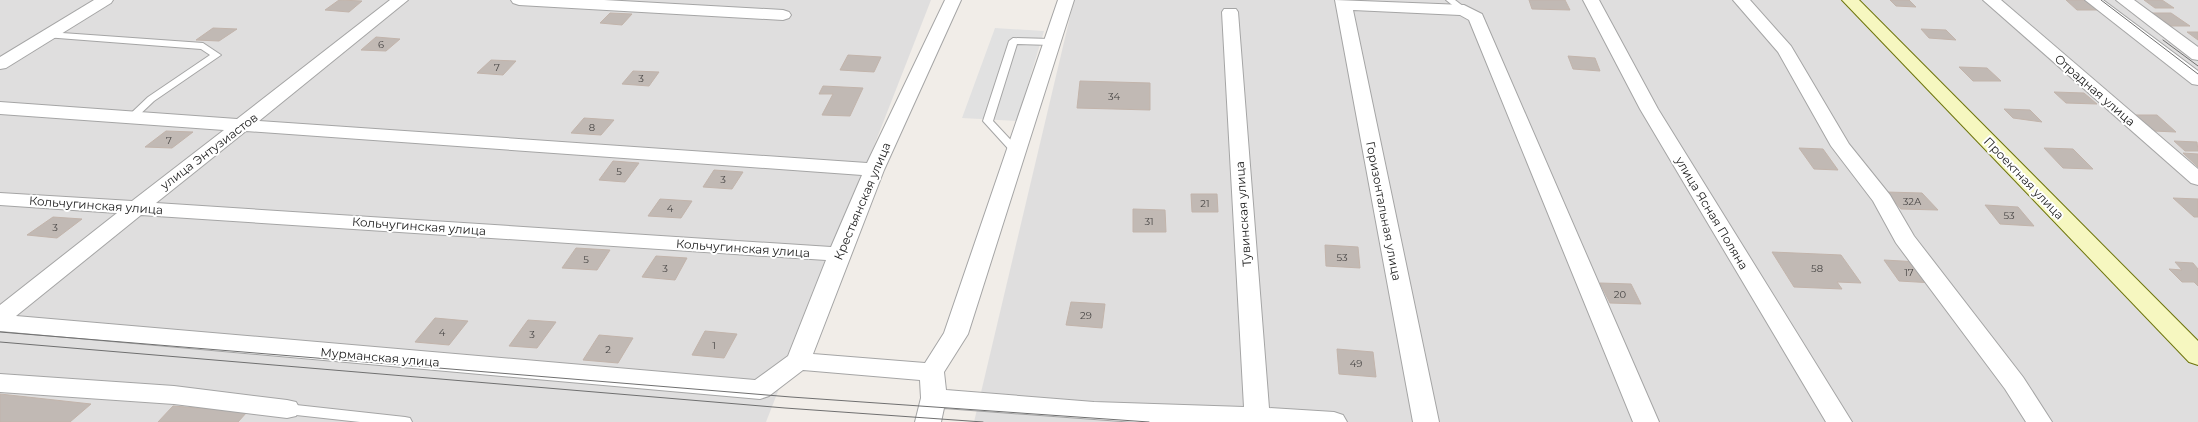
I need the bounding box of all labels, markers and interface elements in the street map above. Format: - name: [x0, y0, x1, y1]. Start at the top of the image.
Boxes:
- house number: 6: [378, 38, 384, 51]
- street label: Отрадная улица: [2052, 51, 2138, 129]
- house number: 7: [494, 61, 500, 74]
- house number: 3: [638, 72, 644, 85]
- house number: 34: [1108, 90, 1121, 103]
- street label: улица Энтузиастов: [156, 109, 261, 193]
- house number: 8: [589, 121, 595, 134]
- house number: 7: [166, 134, 172, 147]
- street label: Проектная улица: [1981, 134, 2067, 222]
- street label: Крестьянская улица: [830, 140, 894, 262]
- street label: Горизонтальная улица: [1363, 140, 1405, 282]
- street label: улица Ясная Поляна: [1672, 153, 1752, 272]
- street label: Тувинская улица: [1232, 161, 1254, 267]
- house number: 5: [616, 165, 622, 178]
- house number: 3: [720, 173, 726, 186]
- street label: Кольчугинская улица: [28, 193, 164, 217]
- house number: 32А: [1903, 195, 1922, 208]
- house number: 21: [1200, 197, 1210, 210]
- house number: 4: [667, 202, 674, 215]
- house number: 53: [2003, 209, 2015, 222]
- street label: Кольчугинская улица: [351, 214, 487, 238]
- house number: 31: [1144, 215, 1154, 228]
- house number: 3: [52, 221, 58, 234]
- street label: Кольчугинская улица: [675, 236, 811, 260]
- house number: 53: [1336, 251, 1348, 264]
- house number: 5: [583, 253, 589, 266]
- house number: 3: [662, 262, 668, 275]
- house number: 58: [1811, 262, 1823, 275]
- house number: 17: [1904, 266, 1914, 279]
- house number: 20: [1614, 288, 1627, 301]
- house number: 29: [1080, 309, 1092, 322]
- house number: 4: [439, 326, 446, 339]
- house number: 3: [529, 328, 535, 341]
- house number: 1: [712, 339, 716, 352]
- house number: 2: [605, 343, 611, 356]
- street label: Мурманская улица: [320, 344, 440, 370]
- house number: 49: [1350, 357, 1362, 370]

